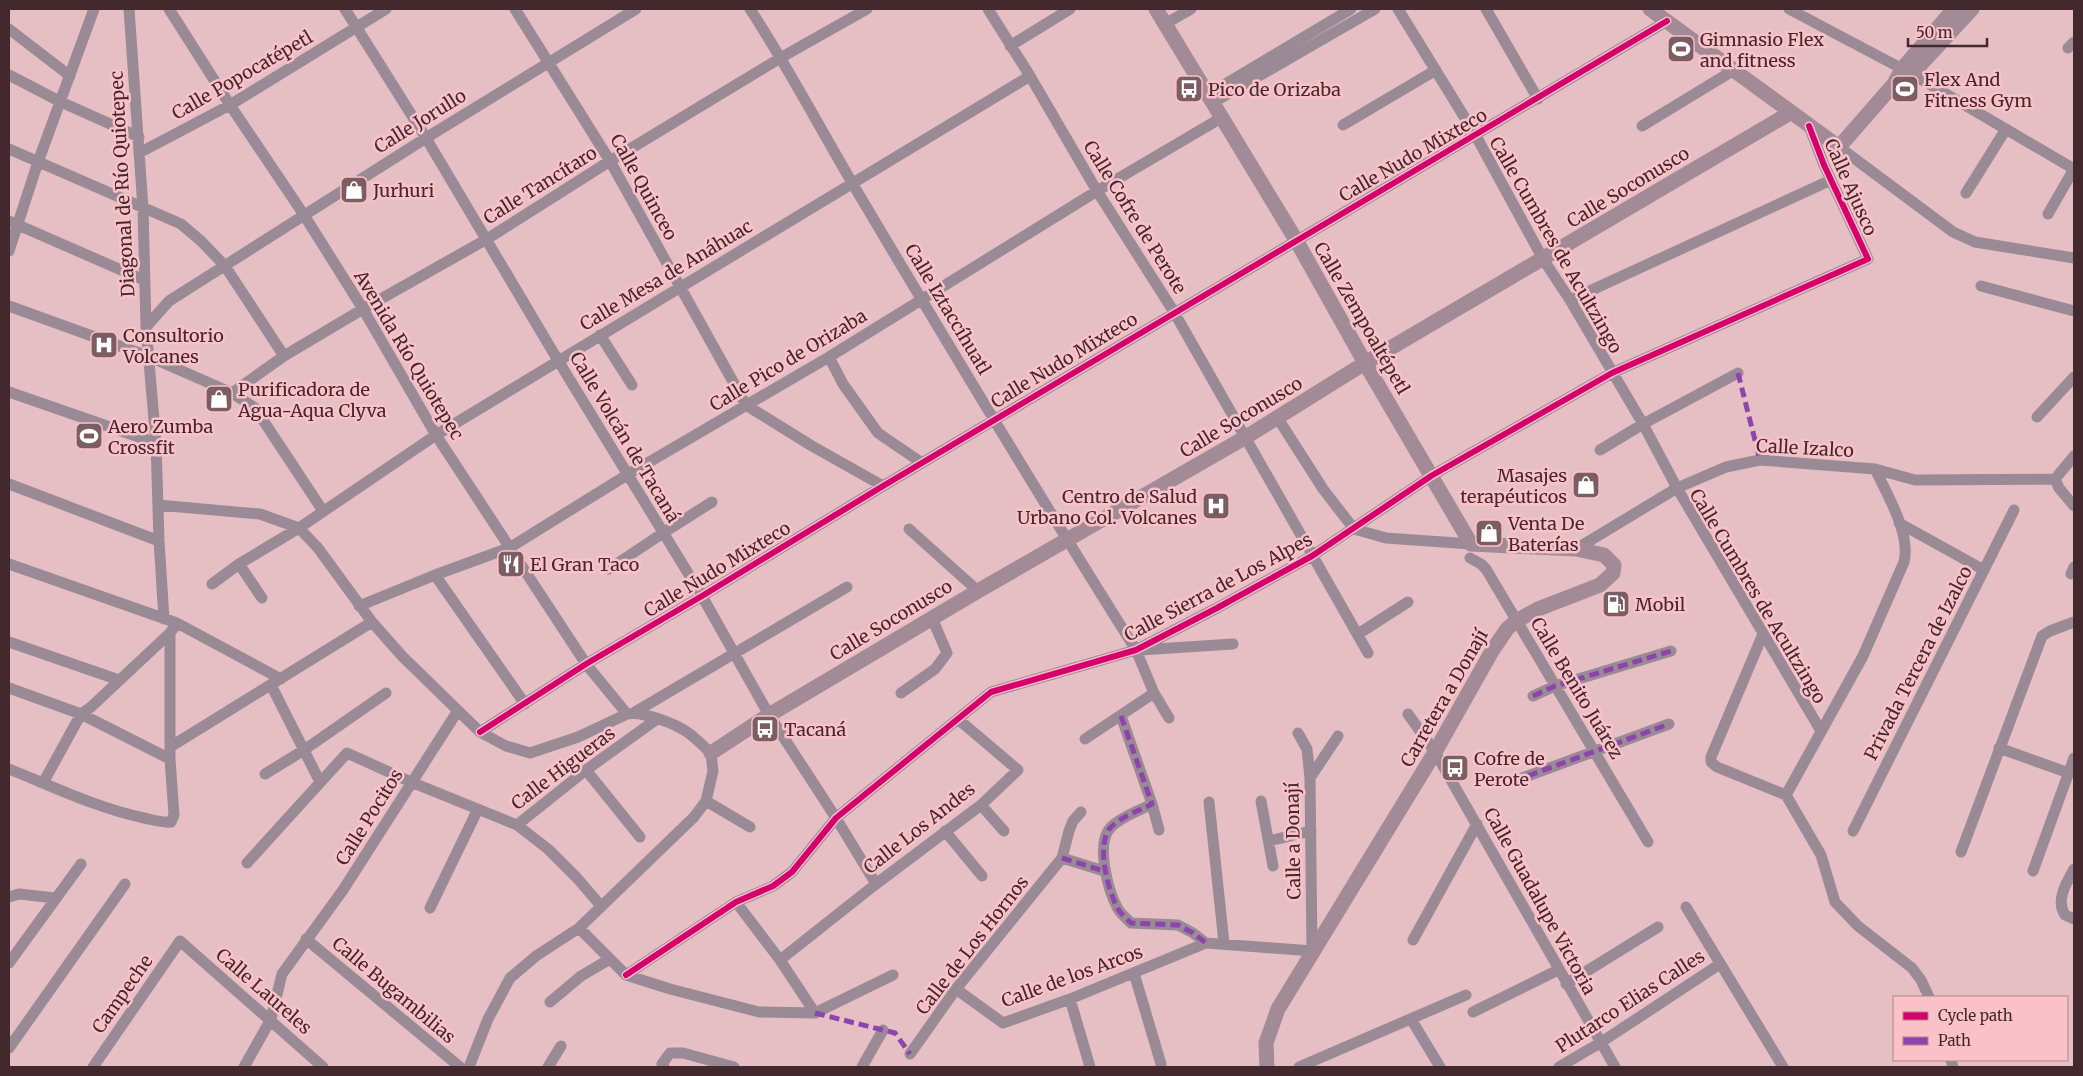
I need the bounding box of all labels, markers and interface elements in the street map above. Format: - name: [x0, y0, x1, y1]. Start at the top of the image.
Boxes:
- scale bar: [1908, 15, 1987, 47]
- text: 50 m: [1916, 23, 1953, 42]
- street label: Calle Popocatépetl: [167, 25, 317, 125]
- place label: Gimnasio Flex and fitness: [1700, 28, 1824, 72]
- sports icon: Gimnasio Flex and fitness: [1666, 34, 1696, 64]
- place label: Flex And Fitness Gym: [1924, 68, 2032, 112]
- street label: Diagonal de Río Quiotepec: [105, 70, 139, 298]
- bus stop icon: Pico de Orizaba: [1174, 74, 1204, 104]
- sports icon: Flex And Fitness Gym: [1890, 74, 1920, 104]
- place label: Pico de Orizaba: [1208, 78, 1341, 101]
- street label: Calle Jorullo: [370, 84, 470, 158]
- street label: Calle Nudo Mixteco: [1335, 103, 1491, 207]
- street label: Calle Quinceo: [605, 130, 683, 244]
- street label: Calle Cumbres de Acultzingo: [1484, 133, 1628, 357]
- street label: Calle Ajusco: [1819, 135, 1883, 239]
- street label: Calle Cofre de Perote: [1079, 136, 1191, 298]
- street label: Calle Tancítaro: [479, 141, 601, 229]
- street label: Calle Soconusco: [1563, 141, 1693, 233]
- shop icon: Jurhuri: [339, 175, 369, 205]
- place label: Jurhuri: [372, 179, 435, 202]
- street label: Calle Mesa de Anáhuac: [576, 214, 756, 336]
- street label: Calle Zempoaltépetl: [1309, 238, 1415, 399]
- street label: Calle Iztaccíhuatl: [900, 239, 996, 379]
- street label: Avenida Río Quiotepec: [349, 265, 469, 444]
- street label: Calle Pico de Orizaba: [705, 304, 871, 416]
- street label: Calle Nudo Mixteco: [986, 307, 1142, 413]
- place label: Consultorio Volcanes: [122, 324, 224, 368]
- hospital icon: Consultorio Volcanes: [89, 330, 119, 360]
- street label: Calle Volcán de Tacaná: [565, 347, 685, 527]
- street label: Calle Soconusco: [1176, 371, 1306, 463]
- place label: Purificadora de Agua-Aqua Clyva: [237, 378, 387, 422]
- shop icon: Purificadora de Agua-Aqua Clyva: [204, 384, 234, 414]
- place label: Aero Zumba Crossfit: [107, 415, 213, 459]
- sports icon: Aero Zumba Crossfit: [74, 421, 104, 451]
- street label: Calle Izalco: [1756, 434, 1854, 462]
- place label: Masajes terapéuticos: [1460, 464, 1567, 508]
- shop icon: Masajes terapéuticos: [1571, 470, 1601, 500]
- place label: Centro de Salud Urbano Col. Volcanes: [1017, 485, 1197, 529]
- street label: Calle Cumbres de Acultzingo: [1685, 485, 1831, 707]
- hospital icon: Centro de Salud Urbano Col. Volcanes: [1201, 491, 1231, 521]
- place label: Venta De Baterías: [1507, 512, 1584, 556]
- street label: Calle Nudo Mixteco: [639, 516, 795, 622]
- shop icon: Venta De Baterías: [1474, 518, 1504, 548]
- street label: Calle Sierra de Los Alpes: [1120, 527, 1316, 646]
- restaurant icon: El Gran Taco: [496, 549, 526, 579]
- place label: El Gran Taco: [530, 553, 639, 576]
- street label: Privada Tercera de Izalco: [1859, 562, 1977, 764]
- street label: Calle Soconusco: [826, 574, 956, 666]
- fuel station icon: Mobil: [1601, 589, 1631, 619]
- place label: Mobil: [1635, 593, 1686, 616]
- street label: Calle Benito Juárez: [1526, 613, 1628, 763]
- street label: Carretera a Donají: [1395, 624, 1493, 771]
- bus stop icon: Tacaná: [750, 714, 780, 744]
- place label: Tacaná: [784, 718, 847, 741]
- street label: Calle Higueras: [506, 721, 620, 815]
- place label: Cofre de Perote: [1474, 747, 1545, 791]
- bus stop icon: Cofre de Perote: [1440, 753, 1470, 783]
- street label: Calle Pocitos: [330, 764, 408, 869]
- street label: Calle Los Andes: [859, 777, 980, 879]
- street label: Calle a Donají: [1280, 781, 1306, 900]
- street label: Calle Guadalupe Victoria: [1479, 803, 1601, 999]
- street label: Calle de Los Hornos: [911, 871, 1034, 1019]
- street label: Calle Bugambilias: [328, 932, 461, 1048]
- street label: Calle de los Arcos: [998, 940, 1146, 1012]
- street label: Calle Laureles: [211, 943, 317, 1039]
- street label: Plutarco Elias Calles: [1551, 944, 1709, 1058]
- street label: Campeche: [87, 950, 157, 1038]
- legend: [1893, 996, 2068, 1061]
- text: Cycle path: [1938, 1006, 2013, 1025]
- text: Path: [1938, 1031, 1971, 1050]

